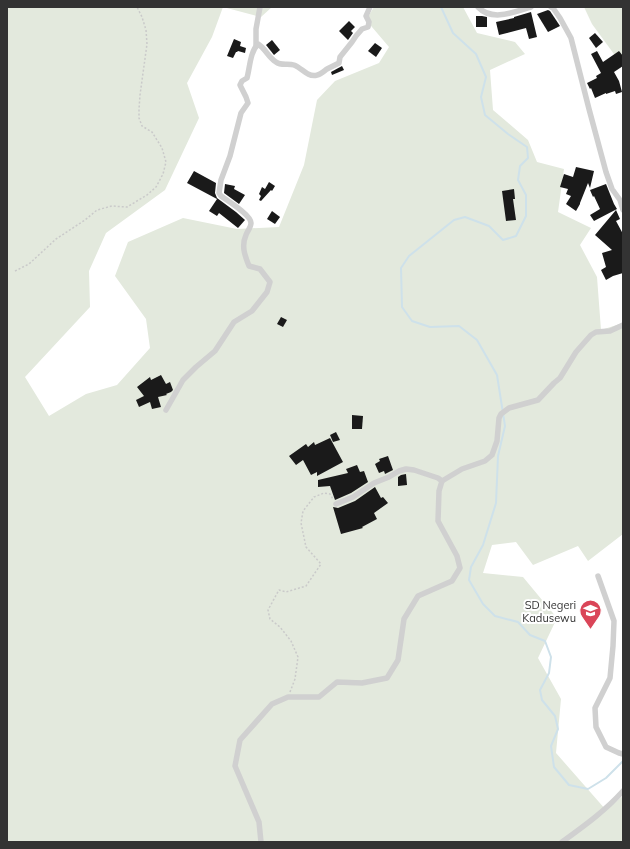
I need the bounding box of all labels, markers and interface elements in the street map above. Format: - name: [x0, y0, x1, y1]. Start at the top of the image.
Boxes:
- place label: SD Negeri Kadusewu: [522, 598, 576, 625]
- school or university icon: SD Negeri Kadusewu: [578, 598, 604, 631]

